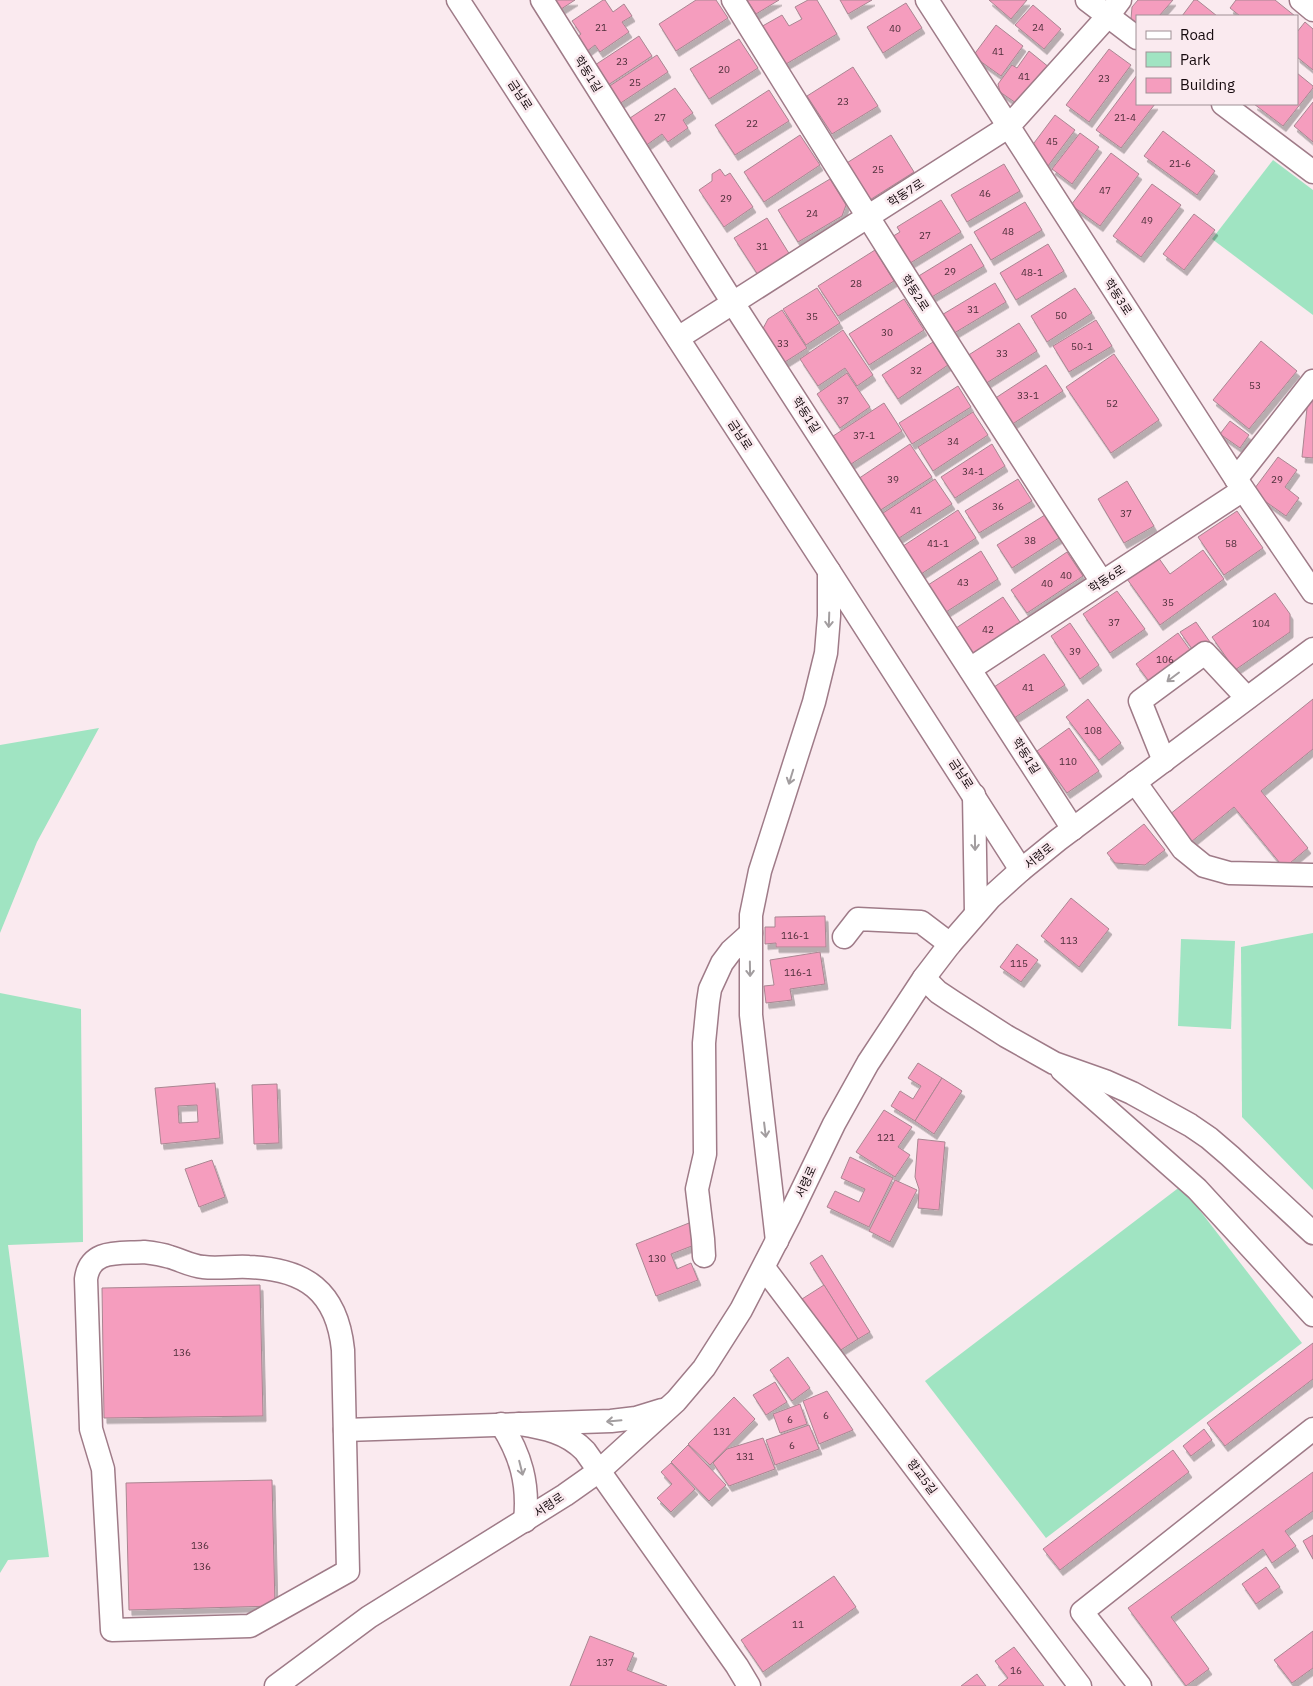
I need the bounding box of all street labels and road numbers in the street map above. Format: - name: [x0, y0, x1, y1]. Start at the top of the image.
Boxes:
- street label: 학동1길: [571, 53, 605, 95]
- street label: 금남로: [505, 77, 536, 113]
- street label: 학동7로: [885, 175, 927, 210]
- street label: 학동2로: [898, 272, 933, 314]
- street label: 학동3로: [1101, 276, 1136, 318]
- street label: 학동1길: [789, 394, 824, 436]
- street label: 금남로: [725, 417, 756, 453]
- street label: 학동6로: [1086, 561, 1128, 596]
- street label: 학동1길: [1009, 735, 1044, 777]
- street label: 금남로: [946, 756, 977, 792]
- street label: 서령로: [1021, 839, 1056, 872]
- street label: 서령로: [792, 1164, 819, 1200]
- street label: 향교5길: [904, 1456, 941, 1497]
- street label: 서령로: [531, 1489, 567, 1520]

